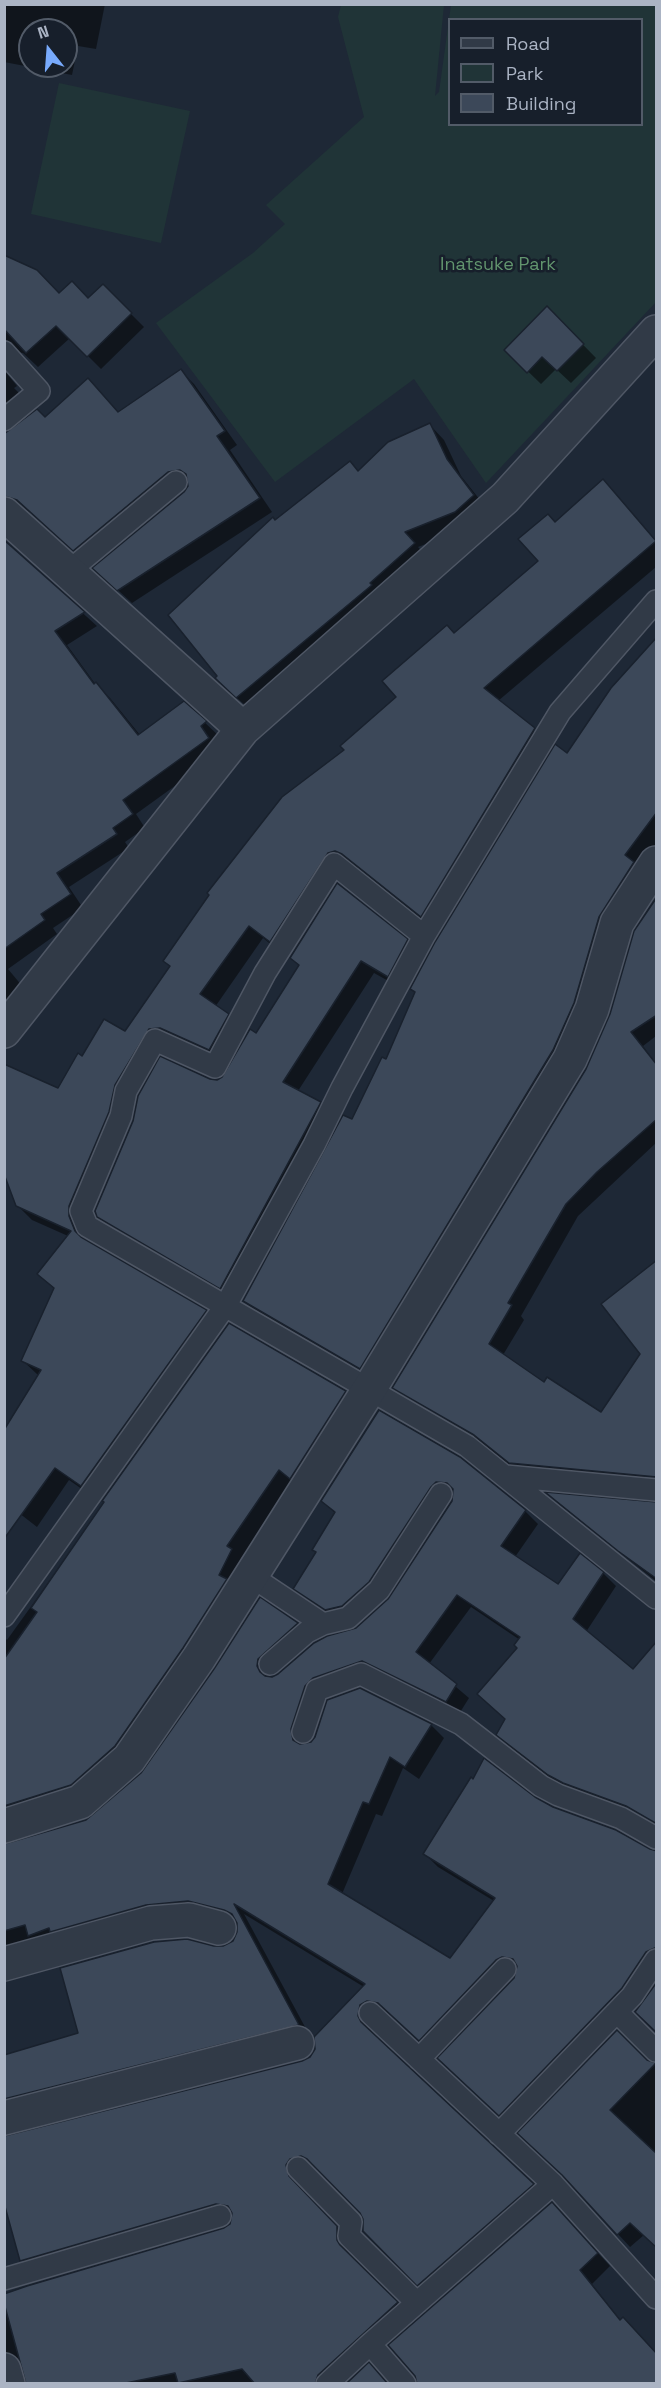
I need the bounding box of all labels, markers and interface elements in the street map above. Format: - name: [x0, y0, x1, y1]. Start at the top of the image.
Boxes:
- north arrow: [18, 18, 78, 78]
- legend: [448, 18, 643, 126]
- text: N: [35, 21, 51, 44]
- text: Road: [506, 32, 550, 55]
- text: Park: [506, 62, 543, 85]
- text: Building: [506, 92, 576, 115]
- park label: Inatsuke Park: [440, 254, 556, 276]

